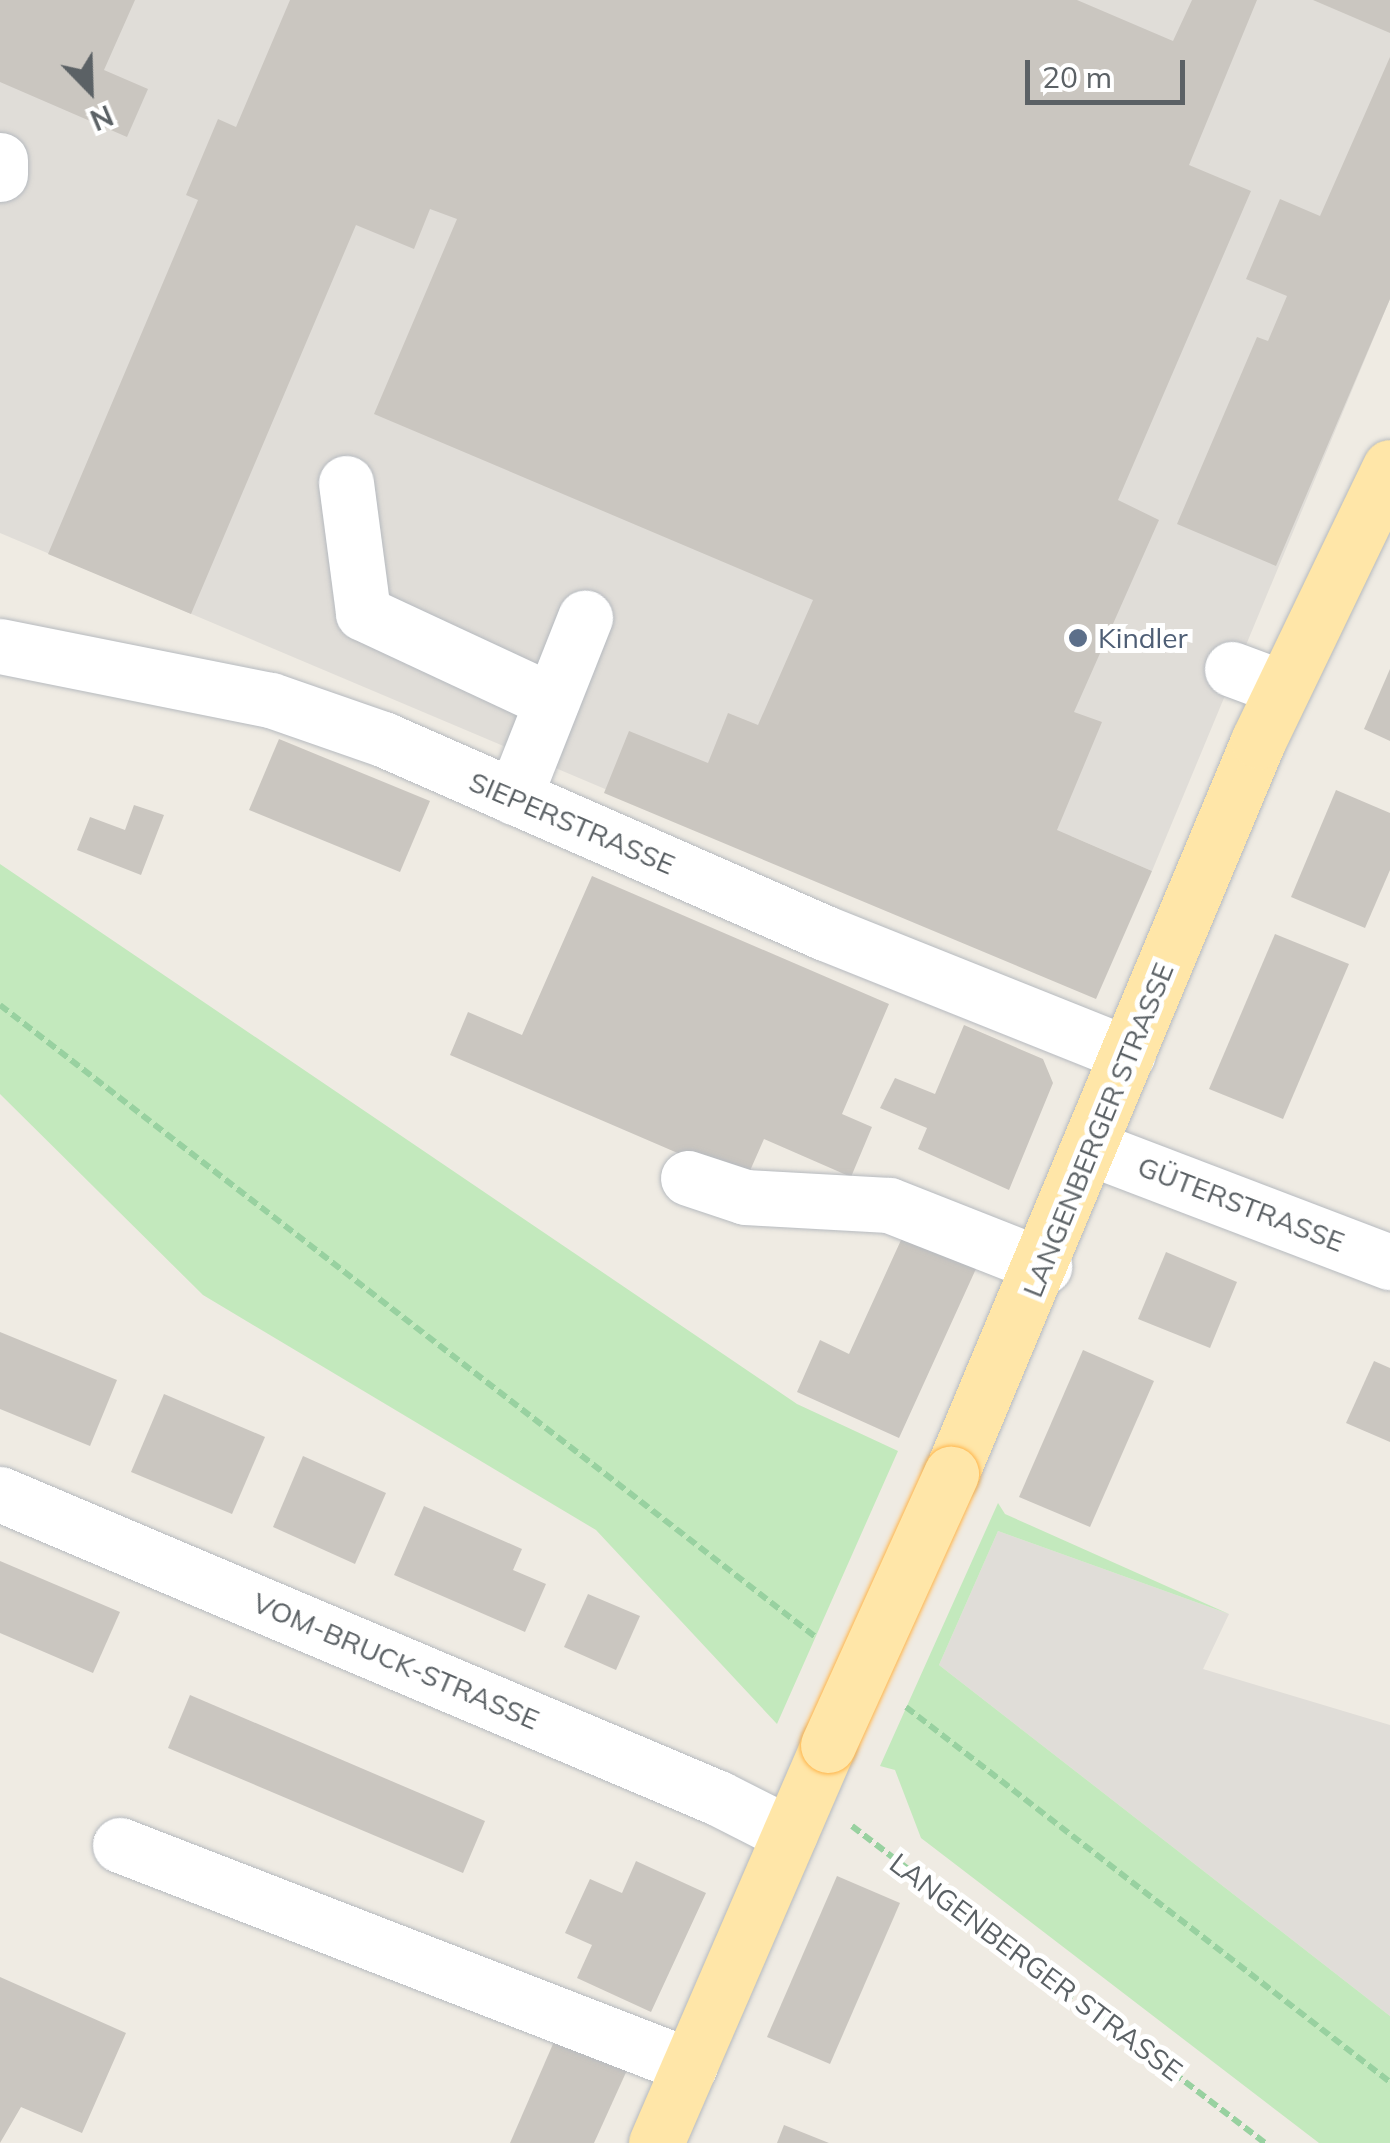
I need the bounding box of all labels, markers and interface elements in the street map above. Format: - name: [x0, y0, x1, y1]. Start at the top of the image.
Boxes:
- north arrow: [40, 40, 140, 140]
- scale bar: [1030, 40, 1190, 102]
- text: 20 m: [1042, 58, 1112, 96]
- text: N: [85, 98, 118, 138]
- place label: Kindler: [1098, 621, 1188, 655]
- marker: Kindler: [1067, 627, 1089, 649]
- street label: SIEPERSTRASSE: [464, 765, 680, 881]
- street label: LANGENBERGER STRASSE: [1016, 958, 1180, 1302]
- street label: GÜTERSTRASSE: [1133, 1149, 1349, 1259]
- street label: VOM-BRUCK-STRASSE: [248, 1585, 544, 1737]
- street label: LANGENBERGER STRASSE: [883, 1846, 1189, 2088]

